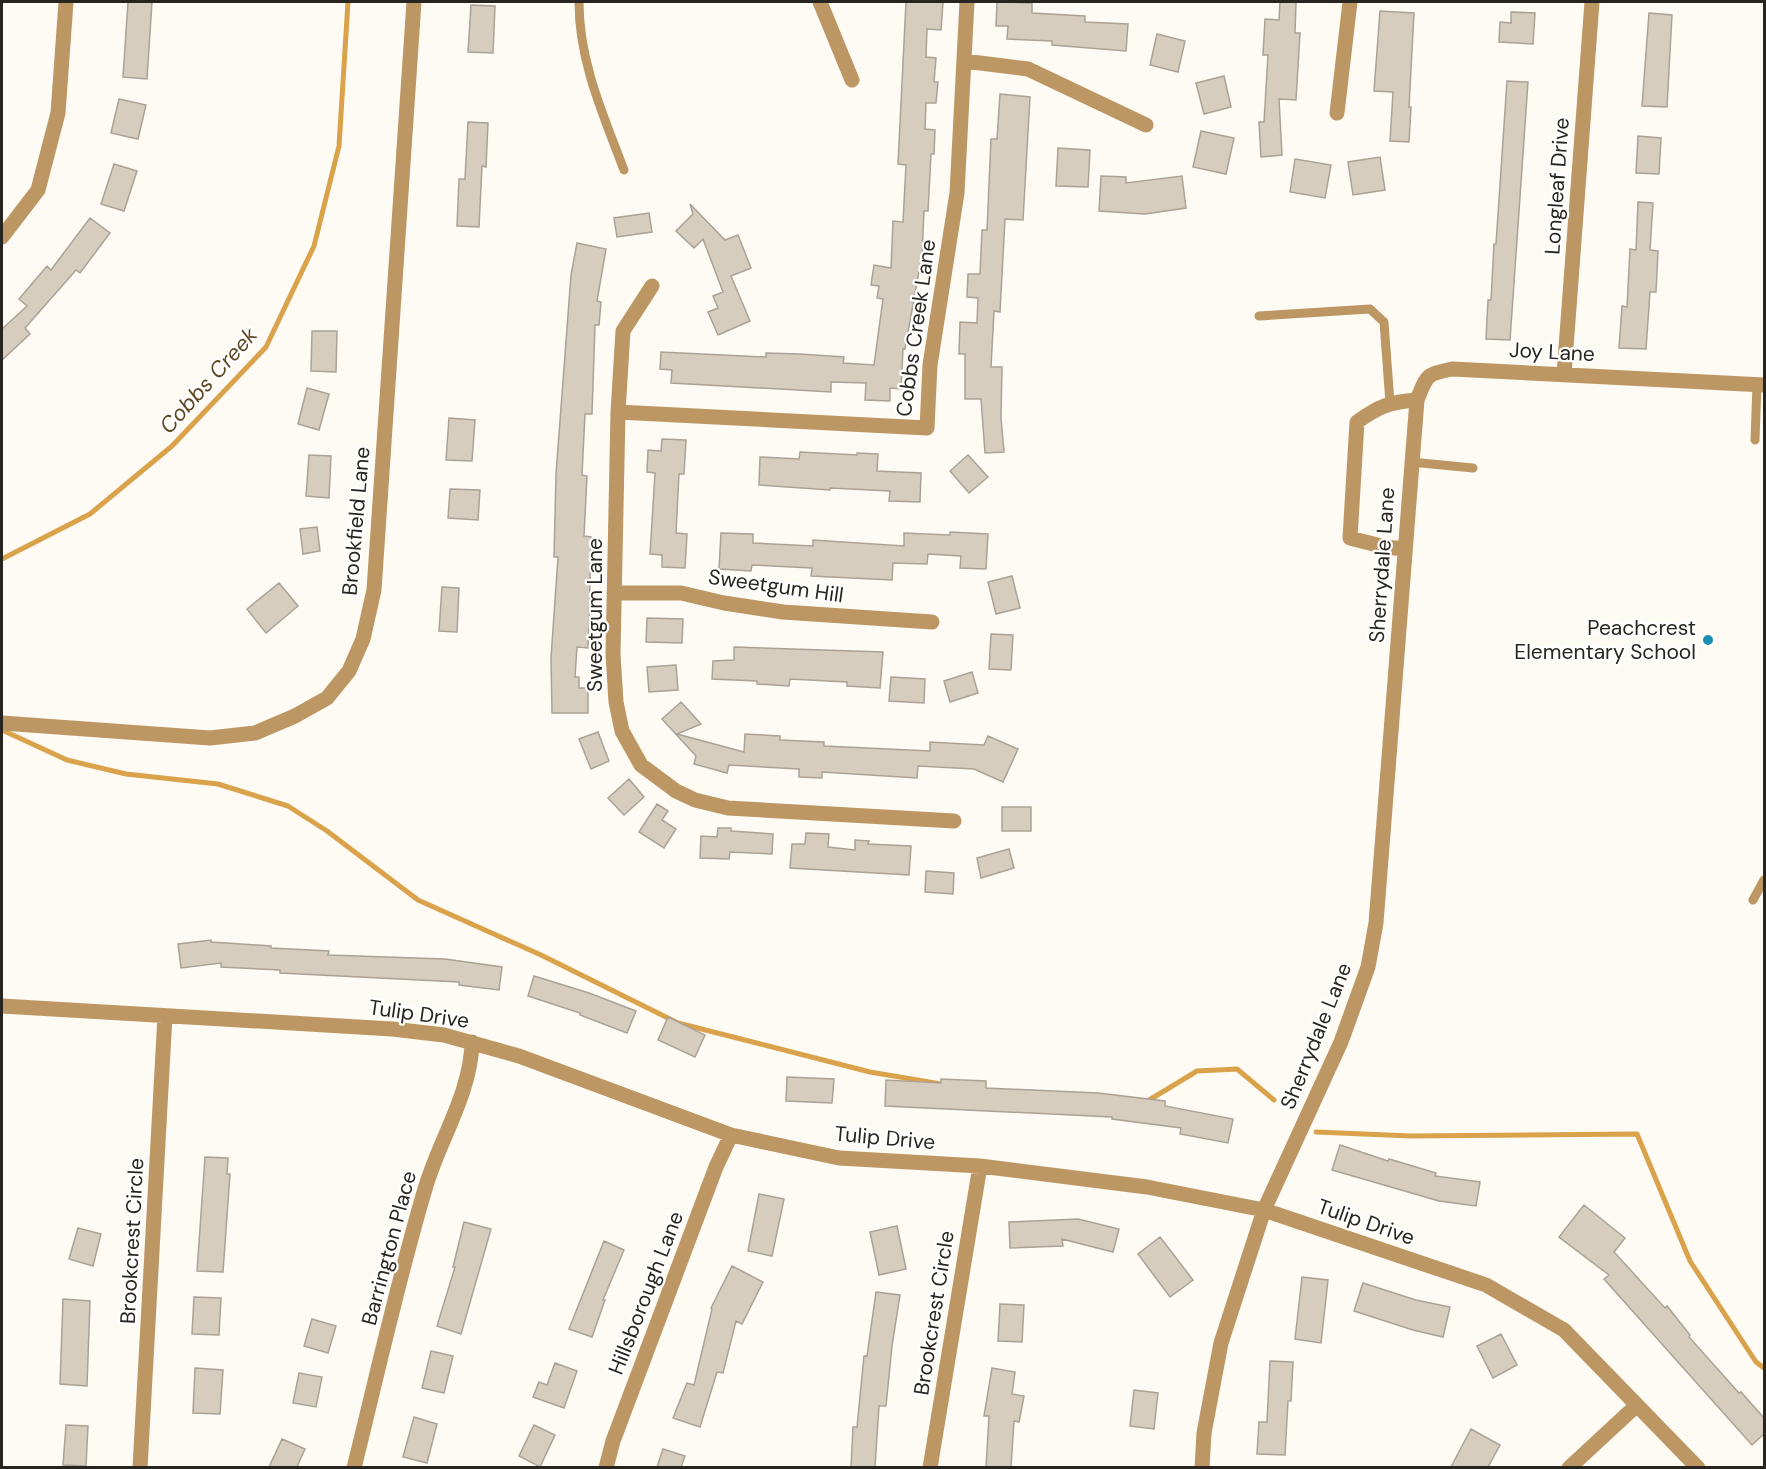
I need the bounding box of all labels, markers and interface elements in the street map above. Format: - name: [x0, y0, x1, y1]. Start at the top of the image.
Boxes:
- street label: Longleaf Drive: [1538, 116, 1576, 255]
- street label: Cobbs Creek Lane: [890, 237, 942, 419]
- water label: Cobbs Creek: [153, 320, 264, 440]
- street label: Joy Lane: [1508, 336, 1596, 368]
- street label: Brookfield Lane: [336, 445, 376, 597]
- street label: Sherrydale Lane: [1363, 486, 1401, 644]
- street label: Sweetgum Lane: [581, 538, 609, 692]
- street label: Sweetgum Hill: [707, 563, 845, 609]
- place label: Peachcrest Elementary School: [1514, 614, 1696, 666]
- marker: Peachcrest Elementary School: [1701, 633, 1715, 647]
- street label: Sherrydale Lane: [1274, 959, 1358, 1113]
- street label: Tulip Drive: [367, 993, 471, 1035]
- street label: Tulip Drive: [833, 1120, 937, 1156]
- street label: Brookcrest Circle: [114, 1157, 150, 1325]
- street label: Barrington Place: [355, 1168, 423, 1328]
- street label: Tulip Drive: [1314, 1192, 1418, 1252]
- street label: Hillsborough Lane: [602, 1207, 690, 1379]
- street label: Brookcrest Circle: [907, 1229, 961, 1397]

